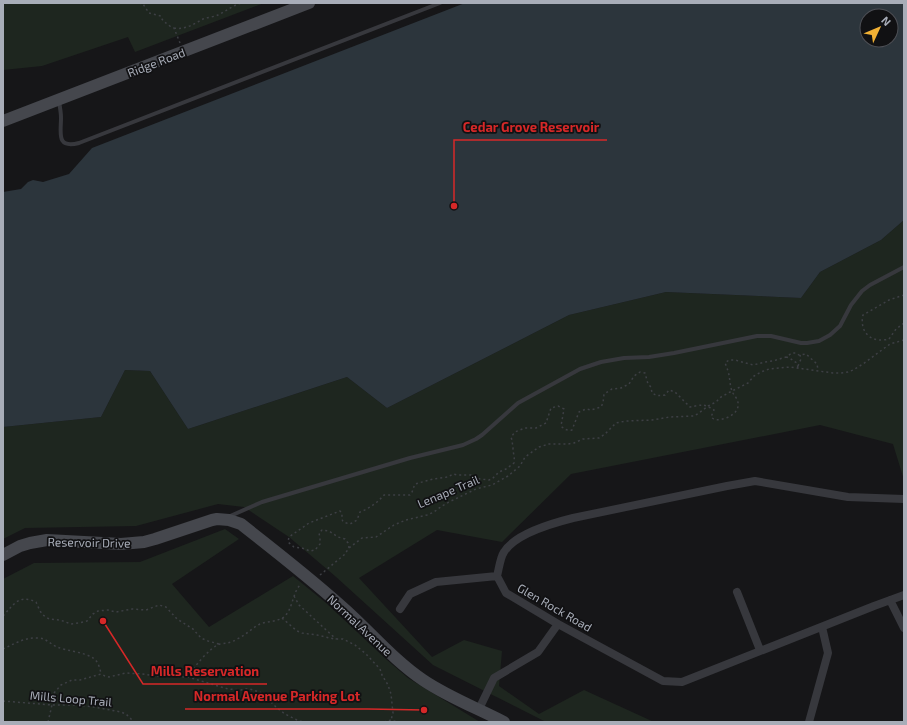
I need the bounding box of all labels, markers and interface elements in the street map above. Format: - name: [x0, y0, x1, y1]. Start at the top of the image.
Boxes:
- north arrow: [859, 8, 899, 48]
- text: N: [879, 13, 894, 28]
- street label: Ridge Road: [125, 45, 187, 79]
- callout: Cedar Grove Reservoir: [454, 115, 607, 140]
- text: Cedar Grove Reservoir: [463, 119, 600, 135]
- street label: Lenape Trail: [415, 472, 481, 510]
- street label: Reservoir Drive: [47, 534, 131, 550]
- street label: Glen Rock Road: [515, 580, 595, 634]
- street label: Normal Avenue: [325, 592, 395, 658]
- callout: Mills Reservation: [143, 659, 267, 684]
- text: Mills Reservation: [151, 663, 259, 679]
- callout: Normal Avenue Parking Lot: [185, 684, 368, 709]
- street label: Mills Loop Trail: [29, 687, 113, 709]
- text: Normal Avenue Parking Lot: [194, 688, 361, 704]

